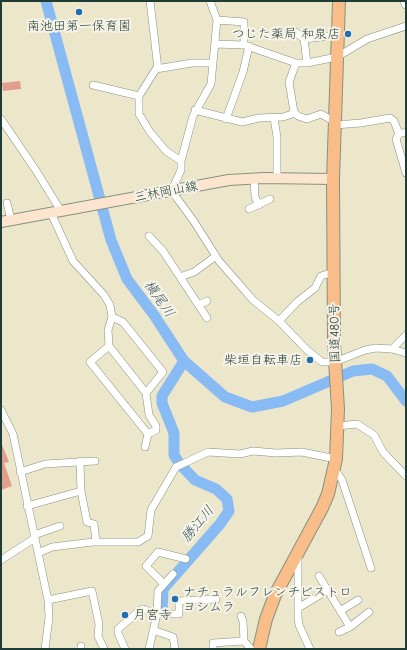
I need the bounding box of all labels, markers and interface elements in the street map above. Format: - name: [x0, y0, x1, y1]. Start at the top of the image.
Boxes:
- marker: 南池田第一保育園: [74, 7, 84, 17]
- place label: 南池田第一保育園: [27, 18, 131, 34]
- place label: つじた薬局 和泉店: [232, 26, 340, 42]
- marker: つじた薬局 和泉店: [343, 29, 353, 39]
- street label: 三林岡山線: [133, 178, 199, 206]
- water label: 槇尾川: [140, 277, 178, 321]
- street label: 国道480号: [327, 303, 343, 363]
- place label: 柴垣自転車店: [224, 352, 302, 368]
- marker: 柴垣自転車店: [305, 355, 315, 365]
- water label: 勝江川: [178, 503, 218, 545]
- place label: ナチュラルフレンチビストロ ヨシムラ: [183, 584, 352, 615]
- marker: ナチュラルフレンチビストロ ヨシムラ: [170, 594, 180, 604]
- place label: 月宮寺: [133, 607, 172, 623]
- marker: 月宮寺: [120, 610, 130, 620]

